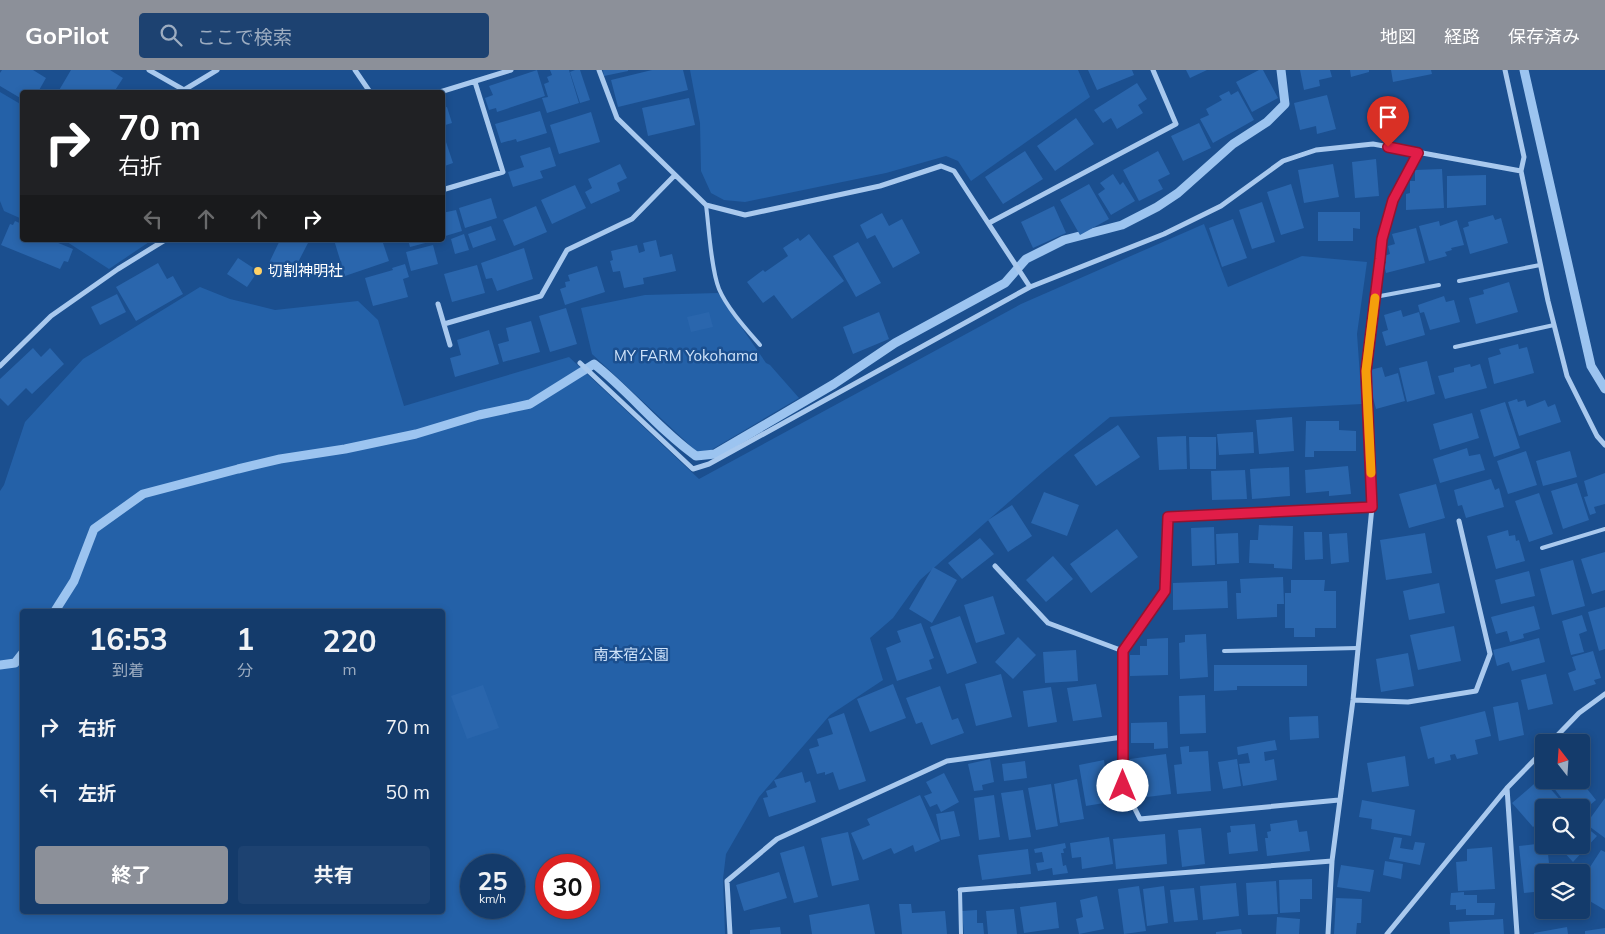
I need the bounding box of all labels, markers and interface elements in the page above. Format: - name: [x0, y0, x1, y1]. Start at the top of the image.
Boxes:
- search box: [139, 13, 489, 58]
- text: GoPilot: [25, 20, 109, 50]
- icon: search: [157, 21, 185, 49]
- text: ここで検索: [197, 25, 292, 49]
- text: 地図: [1380, 25, 1416, 48]
- text: 経路: [1444, 25, 1480, 48]
- text: 保存済み: [1508, 25, 1580, 48]
- pin: [1367, 96, 1409, 147]
- icon: arrive: [1374, 103, 1402, 131]
- text: 70 m: [118, 105, 201, 149]
- icon: right: [35, 110, 100, 175]
- text: 右折: [118, 152, 162, 180]
- icon: left: [139, 205, 167, 233]
- icon: ahead: [192, 205, 220, 233]
- icon: ahead: [245, 205, 273, 233]
- icon: right: [298, 205, 326, 233]
- place label: 切割神明社: [268, 261, 343, 280]
- marker: 切割神明社: [252, 265, 264, 277]
- park label: MY FARM Yokohama: [614, 346, 758, 365]
- text: 16:53: [88, 620, 168, 658]
- text: 1: [236, 620, 254, 658]
- text: 220: [323, 622, 377, 660]
- park label: 南本宿公園: [593, 645, 669, 664]
- text: m: [343, 659, 357, 679]
- text: 到着: [112, 660, 144, 680]
- text: 分: [237, 660, 253, 680]
- icon: right: [35, 713, 63, 741]
- text: 70 m: [386, 715, 430, 739]
- text: 右折: [78, 716, 116, 740]
- north arrow: [1535, 734, 1590, 789]
- map controls: [1535, 734, 1590, 919]
- position arrow: [1096, 759, 1148, 811]
- icon: left: [35, 778, 63, 806]
- text: 50 m: [386, 780, 430, 804]
- text: 左折: [78, 781, 116, 805]
- button: search: [1535, 799, 1590, 854]
- button: 終了: [35, 846, 228, 904]
- button: 共有: [238, 846, 430, 904]
- speed limit sign: 30: [535, 854, 600, 919]
- button: layers: [1535, 864, 1590, 919]
- text: 25: [477, 865, 508, 896]
- text: km/h: [479, 891, 506, 906]

